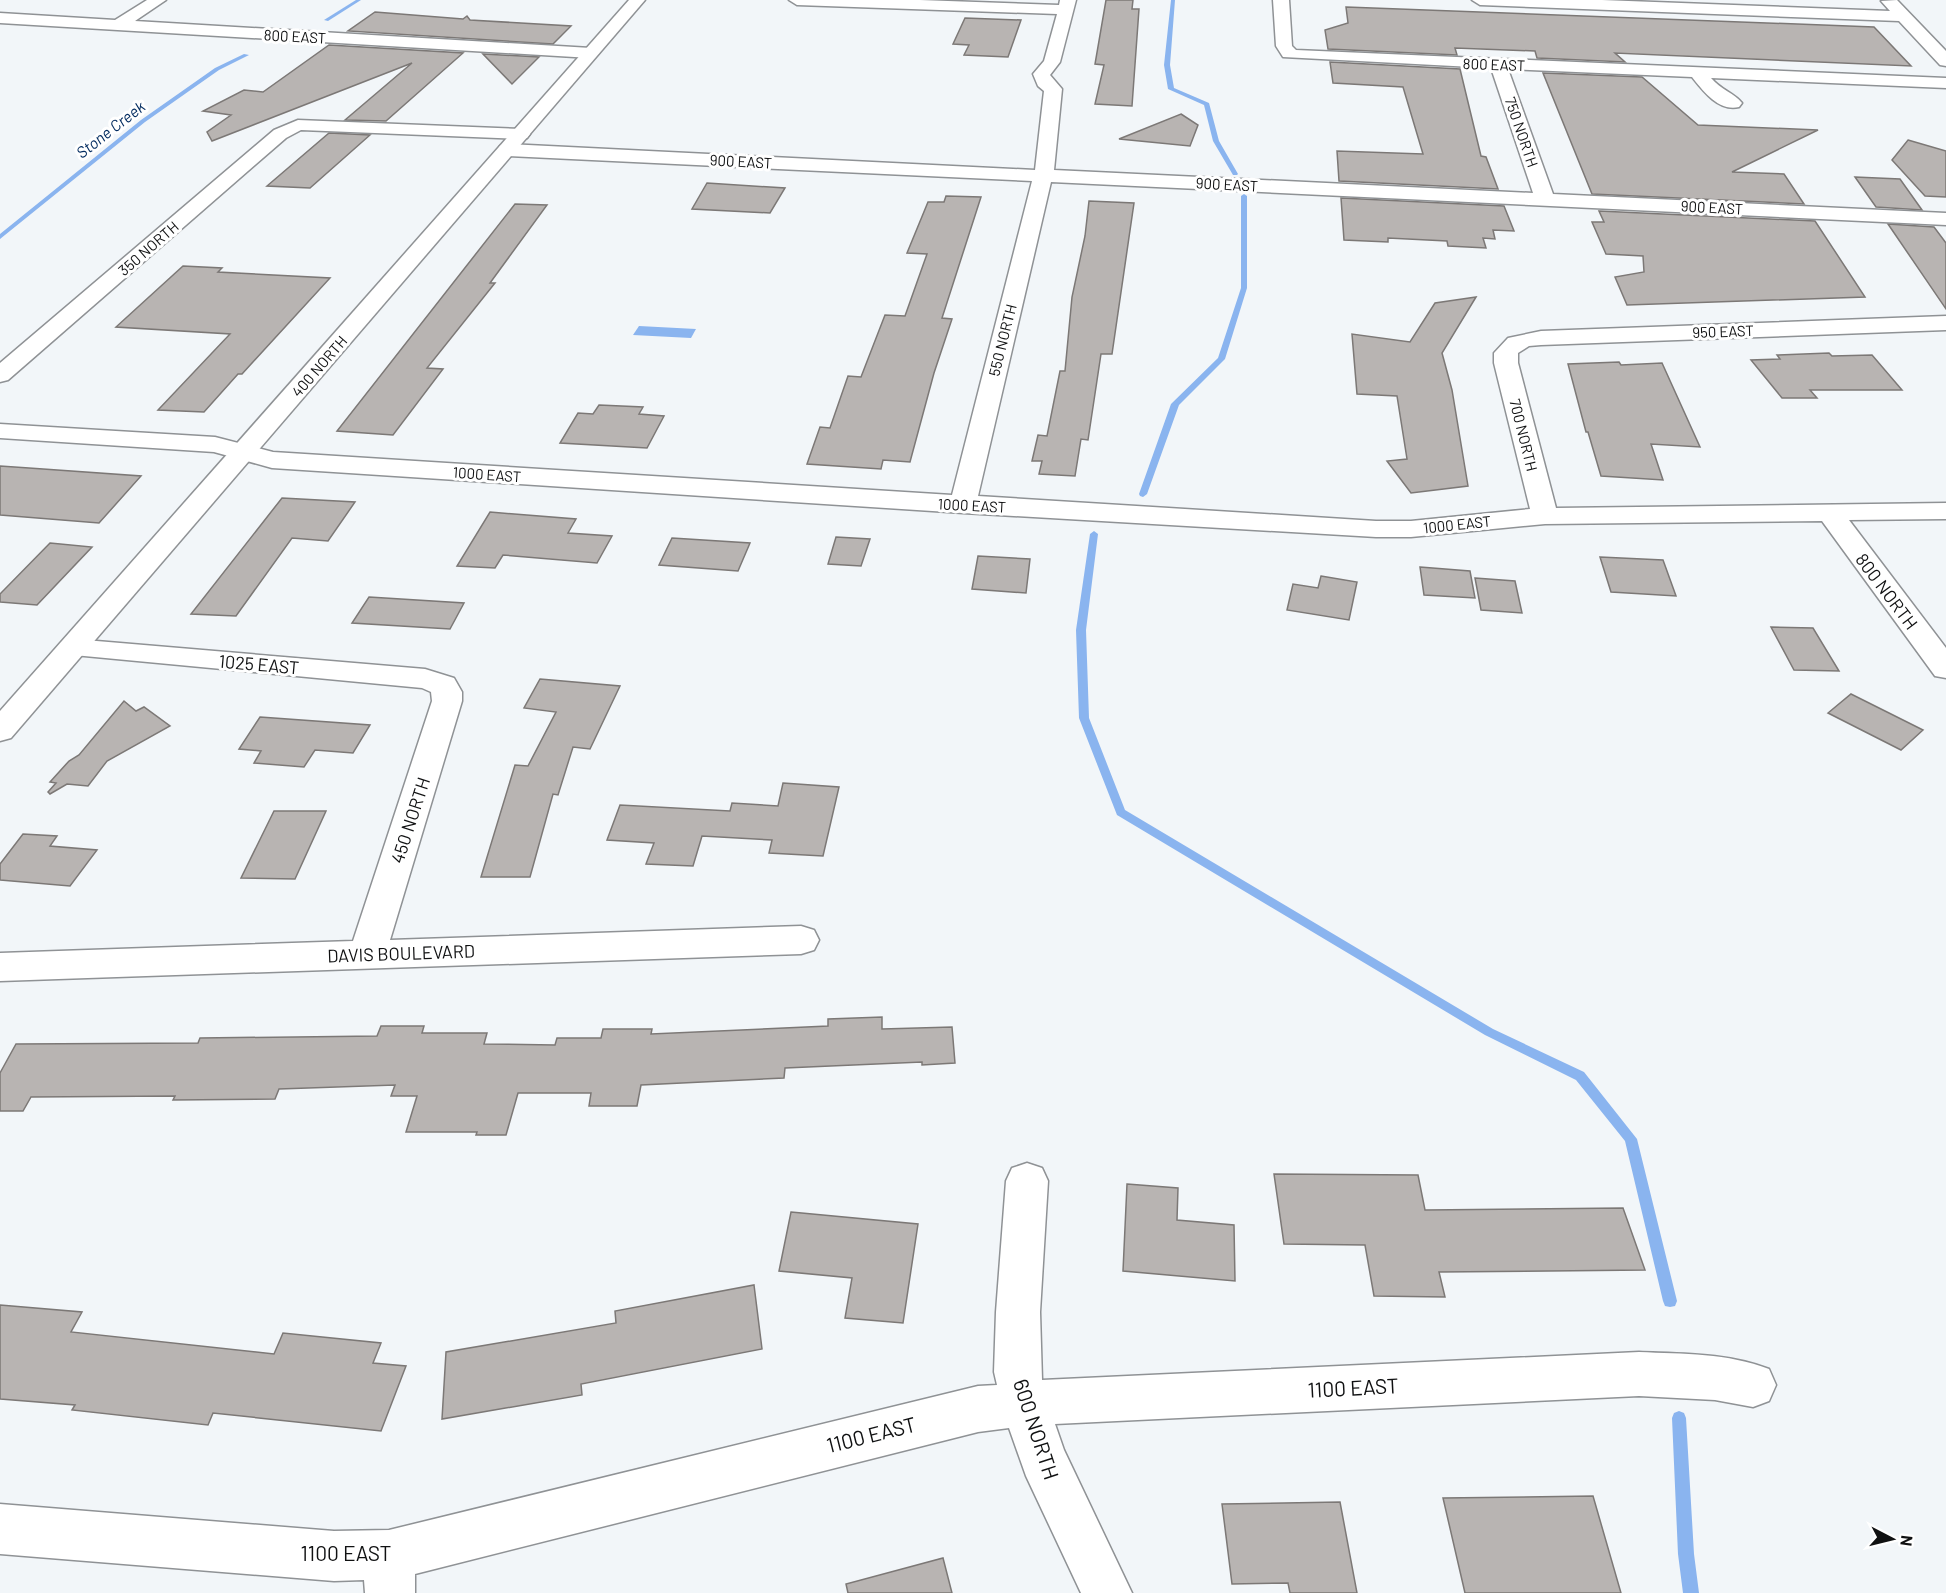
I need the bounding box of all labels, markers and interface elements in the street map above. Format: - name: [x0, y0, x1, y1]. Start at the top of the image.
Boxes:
- street label: 800 EAST: [263, 25, 327, 47]
- street label: 800 EAST: [1463, 54, 1525, 74]
- street label: 750 NORTH: [1502, 94, 1542, 170]
- water label: Stone Creek: [72, 96, 148, 162]
- street label: 900 EAST: [709, 150, 773, 172]
- street label: 900 EAST: [1195, 173, 1259, 195]
- street label: 900 EAST: [1680, 196, 1744, 218]
- street label: 350 NORTH: [114, 217, 182, 279]
- street label: 550 NORTH: [984, 302, 1020, 378]
- street label: 950 EAST: [1692, 321, 1754, 341]
- street label: 400 NORTH: [288, 332, 350, 400]
- street label: 700 NORTH: [1506, 397, 1542, 473]
- street label: 1000 EAST: [452, 463, 522, 485]
- street label: 1000 EAST: [937, 494, 1007, 516]
- street label: 1000 EAST: [1422, 511, 1492, 537]
- street label: 800 NORTH: [1851, 549, 1923, 633]
- street label: 1025 EAST: [218, 650, 300, 678]
- street label: 450 NORTH: [386, 774, 434, 866]
- street label: DAVIS BOULEVARD: [327, 939, 475, 967]
- street label: 1100 EAST: [1307, 1372, 1399, 1402]
- street label: 600 NORTH: [1009, 1375, 1065, 1483]
- street label: 1100 EAST: [824, 1411, 918, 1457]
- north arrow: [1862, 1509, 1922, 1569]
- text: N: [1897, 1534, 1917, 1547]
- street label: 1100 EAST: [300, 1540, 392, 1565]

